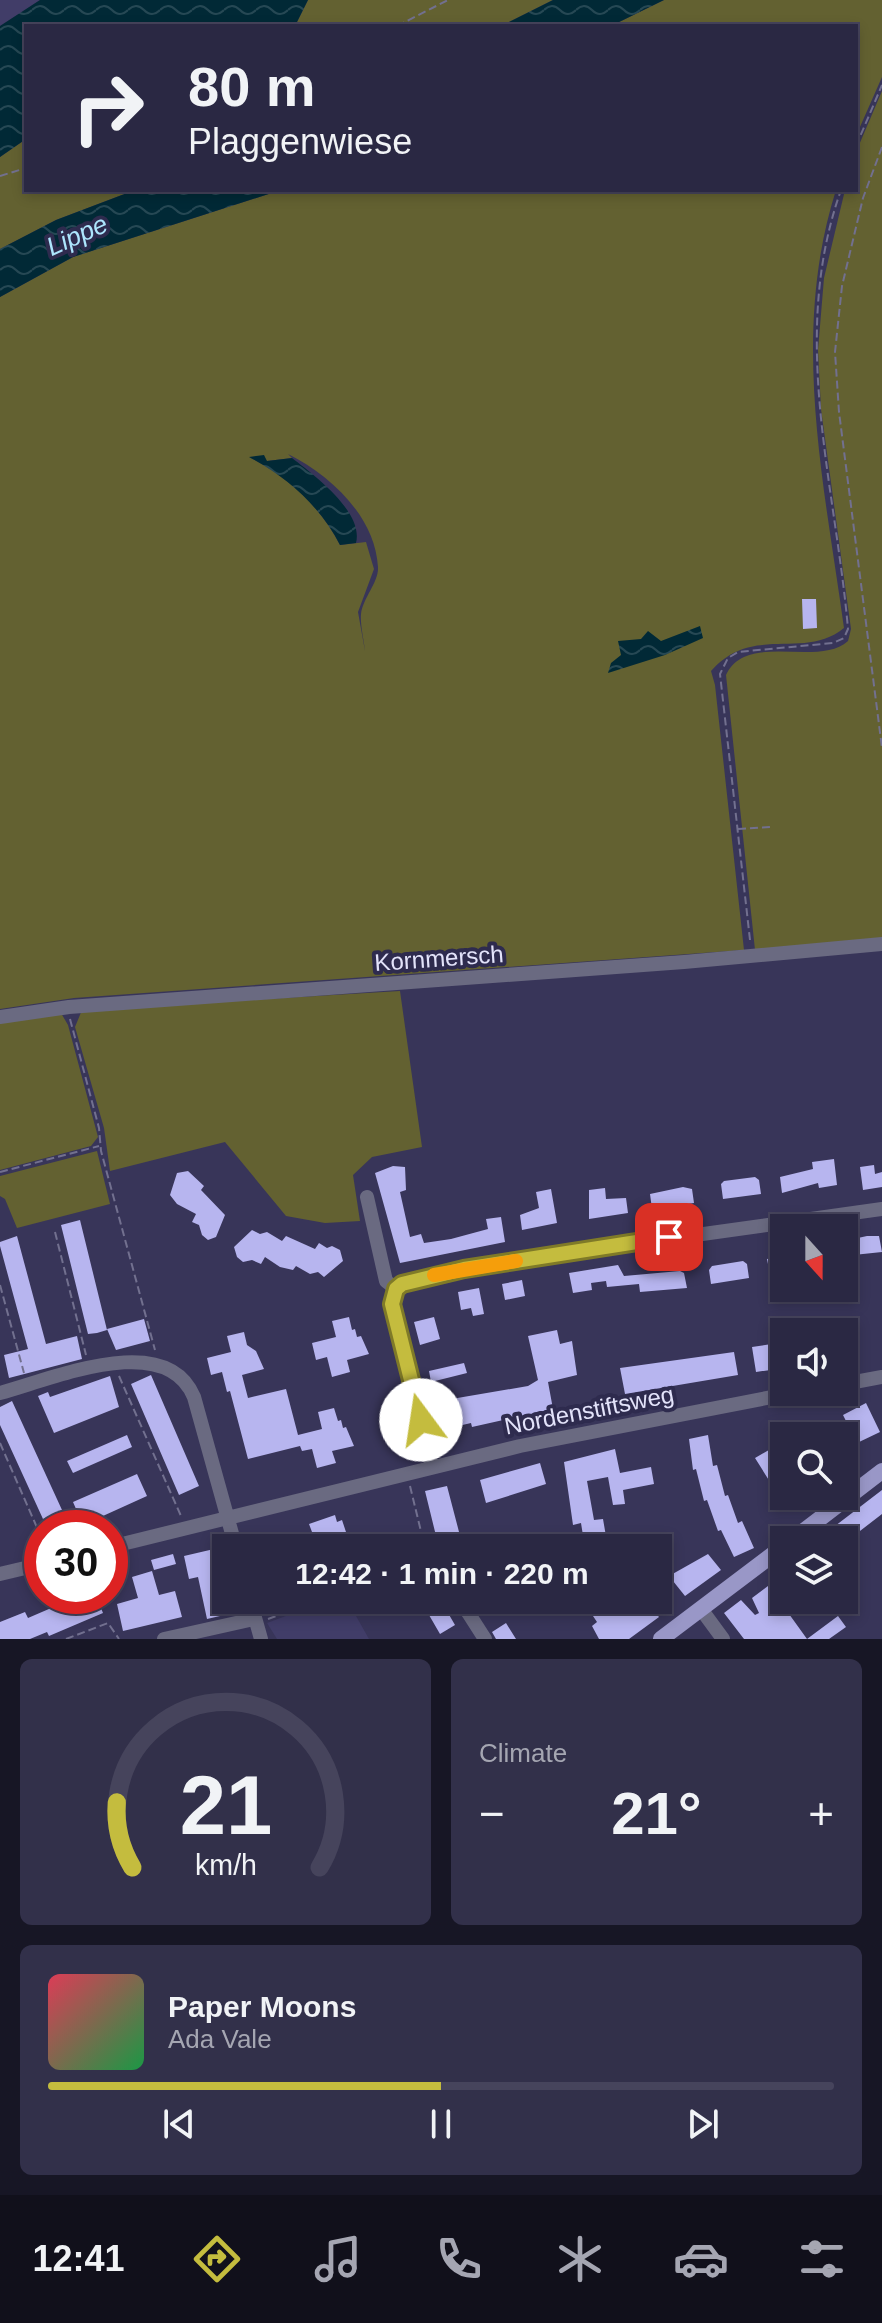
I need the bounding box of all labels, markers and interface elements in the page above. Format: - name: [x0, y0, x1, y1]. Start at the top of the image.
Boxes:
- text: 80 m: [188, 55, 316, 118]
- icon: right: [56, 56, 160, 160]
- text: Plaggenwiese: [188, 121, 412, 162]
- water label: Lippe: [42, 208, 112, 262]
- street label: Kornmersch: [374, 940, 504, 976]
- pin: [635, 1203, 703, 1271]
- north arrow: [770, 1214, 858, 1302]
- map controls: [770, 1214, 858, 1614]
- icon: arrive: [647, 1215, 691, 1259]
- button: sound: [770, 1318, 858, 1406]
- position arrow: [379, 1378, 463, 1462]
- street label: Nordenstiftsweg: [502, 1380, 676, 1440]
- button: search: [770, 1422, 858, 1510]
- speed limit sign: 30: [24, 1510, 128, 1614]
- button: layers: [770, 1526, 858, 1614]
- text: 12:42 · 1 min · 220 m: [295, 1557, 589, 1590]
- text: Climate: [479, 1738, 567, 1768]
- text: 21: [179, 1759, 272, 1852]
- text: 21°: [611, 1780, 702, 1847]
- text: −: [479, 1789, 505, 1838]
- text: +: [808, 1789, 834, 1838]
- text: km/h: [195, 1849, 256, 1881]
- text: Paper Moons: [168, 1990, 356, 2023]
- text: Ada Vale: [168, 2024, 272, 2054]
- icon: previous: [157, 2102, 201, 2146]
- icon: pause: [419, 2102, 463, 2146]
- icon: next: [681, 2102, 725, 2146]
- icon: directions: [189, 2231, 245, 2287]
- icon: music: [310, 2231, 366, 2287]
- icon: phone: [431, 2231, 487, 2287]
- icon: climate: [552, 2231, 608, 2287]
- icon: car: [673, 2231, 729, 2287]
- icon: filters: [794, 2231, 850, 2287]
- text: 12:41: [32, 2238, 125, 2279]

